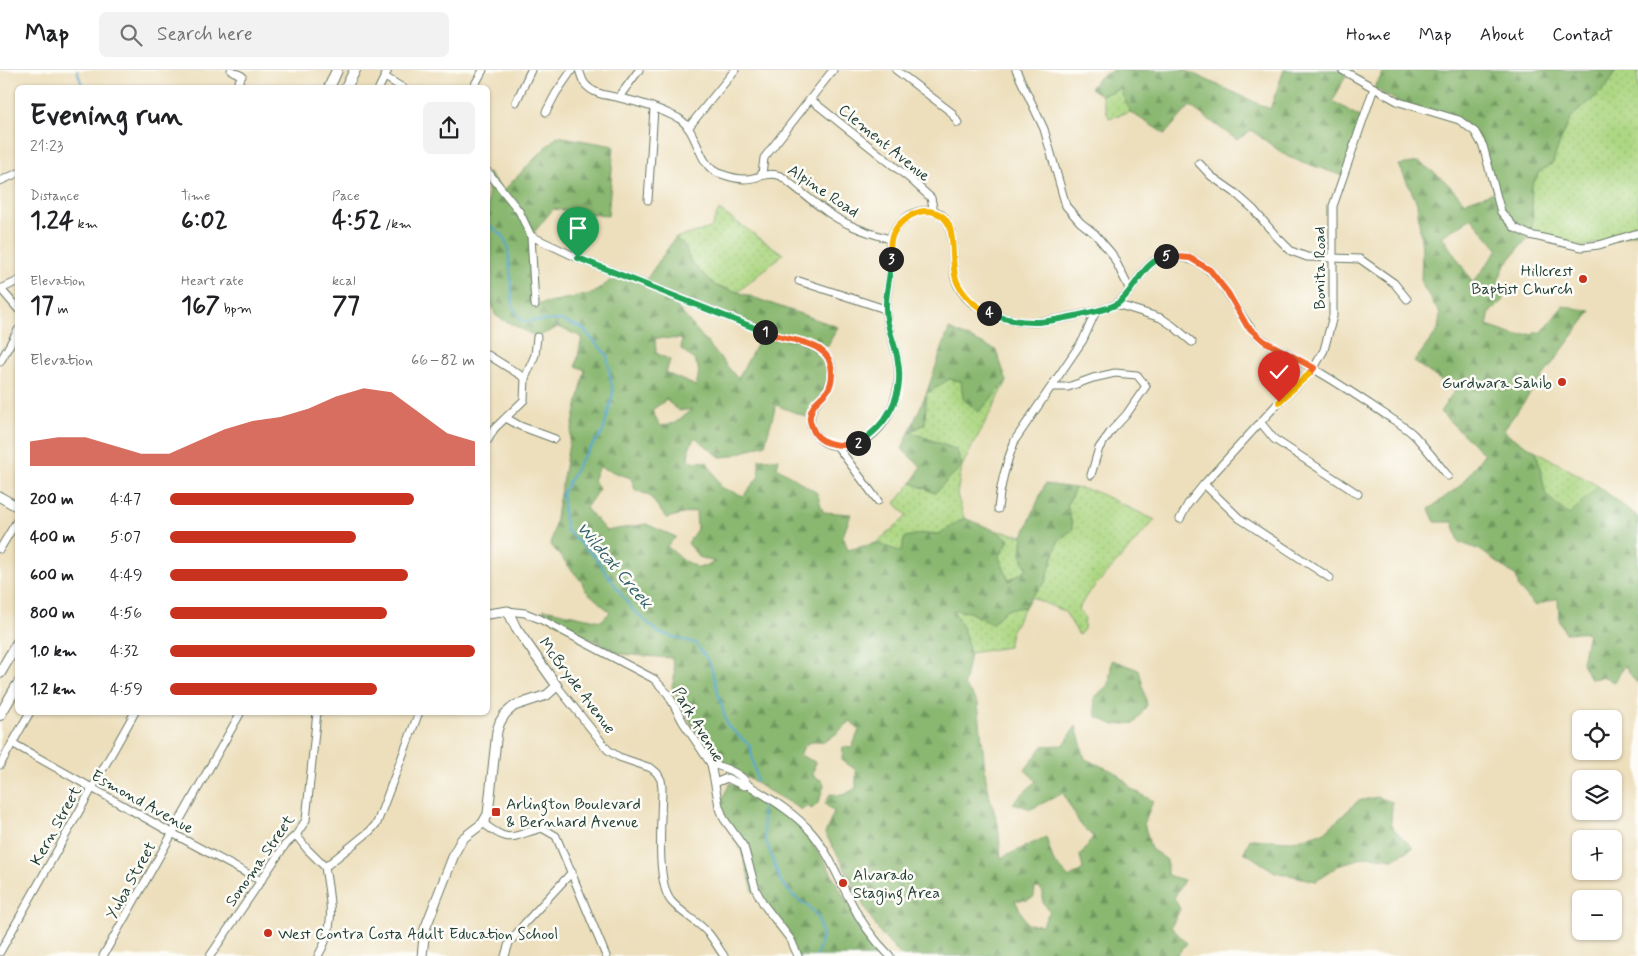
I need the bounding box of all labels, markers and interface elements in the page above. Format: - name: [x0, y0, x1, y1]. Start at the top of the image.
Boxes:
- search box: [99, 12, 449, 57]
- text: Map: [25, 19, 69, 50]
- icon: search: [117, 21, 145, 49]
- text: Search here: [157, 22, 253, 47]
- text: Home: [1346, 23, 1391, 47]
- text: Map: [1419, 23, 1452, 47]
- text: About: [1480, 23, 1524, 47]
- text: Contact: [1552, 23, 1613, 47]
- text: Evening run: [30, 98, 183, 135]
- street label: Clement Avenue: [834, 100, 935, 187]
- button: share: [423, 102, 475, 154]
- text: 21:23: [30, 136, 64, 157]
- street label: Alpine Road: [783, 160, 863, 223]
- text: Distance: [30, 187, 79, 205]
- text: Time: [181, 187, 210, 205]
- text: Pace: [332, 187, 360, 205]
- text: 1.24: [30, 205, 74, 238]
- text: 6:02: [181, 205, 228, 238]
- text: 4:52: [332, 205, 381, 238]
- pin: [557, 207, 599, 258]
- icon: arrive: [564, 214, 592, 242]
- text: km: [74, 215, 98, 233]
- text: /km: [381, 215, 412, 233]
- street label: Bonita Road: [1310, 227, 1331, 309]
- pin: 5: [1154, 244, 1178, 268]
- pin: 3: [878, 246, 904, 272]
- text: 5: [1162, 247, 1171, 265]
- text: 3: [888, 250, 895, 268]
- place label: Hillcrest Baptist Church: [1471, 261, 1573, 300]
- text: Elevation: [30, 272, 85, 290]
- text: Heart rate: [181, 272, 244, 290]
- text: kcal: [332, 272, 356, 290]
- marker: Hillcrest Baptist Church: [1577, 273, 1589, 285]
- text: 17: [30, 290, 54, 323]
- text: 167: [181, 290, 220, 323]
- text: 77: [332, 290, 360, 323]
- text: m: [54, 300, 69, 318]
- text: bpm: [220, 300, 252, 318]
- pin: 4: [976, 300, 1002, 326]
- text: 4: [985, 304, 994, 322]
- pin: 1: [752, 320, 778, 344]
- text: 1: [762, 323, 769, 341]
- text: Elevation: [30, 350, 93, 371]
- text: 66–82 m: [411, 350, 475, 371]
- pin: [1258, 351, 1300, 402]
- icon: check: [1265, 358, 1293, 386]
- place label: Gurdwara Sahib: [1442, 373, 1552, 394]
- marker: Gurdwara Sahib: [1556, 376, 1568, 388]
- pin: 2: [846, 430, 870, 456]
- text: 2: [855, 434, 862, 452]
- text: 200 m: [30, 489, 74, 510]
- text: 4:47: [110, 489, 141, 510]
- water label: Wildcat Creek: [571, 517, 658, 615]
- text: 400 m: [30, 527, 75, 548]
- text: 5:07: [110, 527, 141, 548]
- text: 600 m: [30, 565, 74, 586]
- text: 4:49: [110, 565, 142, 586]
- text: 800 m: [30, 603, 75, 624]
- text: 4:56: [110, 603, 142, 624]
- street label: McBryde Avenue: [534, 633, 620, 738]
- text: 1.0 km: [30, 641, 77, 662]
- text: 4:32: [110, 641, 139, 662]
- text: 1.2 km: [30, 679, 76, 700]
- text: 4:59: [110, 679, 143, 700]
- street label: Park Avenue: [667, 683, 728, 766]
- map controls: [1572, 710, 1622, 940]
- button: locate: [1572, 710, 1622, 760]
- street label: Esmond Avenue: [87, 765, 198, 839]
- button: layers: [1572, 770, 1622, 820]
- street label: Kern Street: [26, 782, 87, 869]
- place label: Arlington Boulevard & Bernhard Avenue: [506, 794, 641, 833]
- marker: Arlington Boulevard & Bernhard Avenue: [490, 806, 502, 818]
- street label: Sonoma Street: [221, 810, 300, 911]
- button: +: [1572, 830, 1622, 880]
- street label: Yuba Street: [101, 838, 162, 923]
- place label: Alvarado Staging Area: [853, 865, 940, 905]
- marker: Alvarado Staging Area: [837, 877, 849, 889]
- button: −: [1572, 890, 1622, 940]
- place label: West Contra Costa Adult Education School: [278, 924, 558, 945]
- marker: West Contra Costa Adult Education School: [262, 927, 274, 939]

